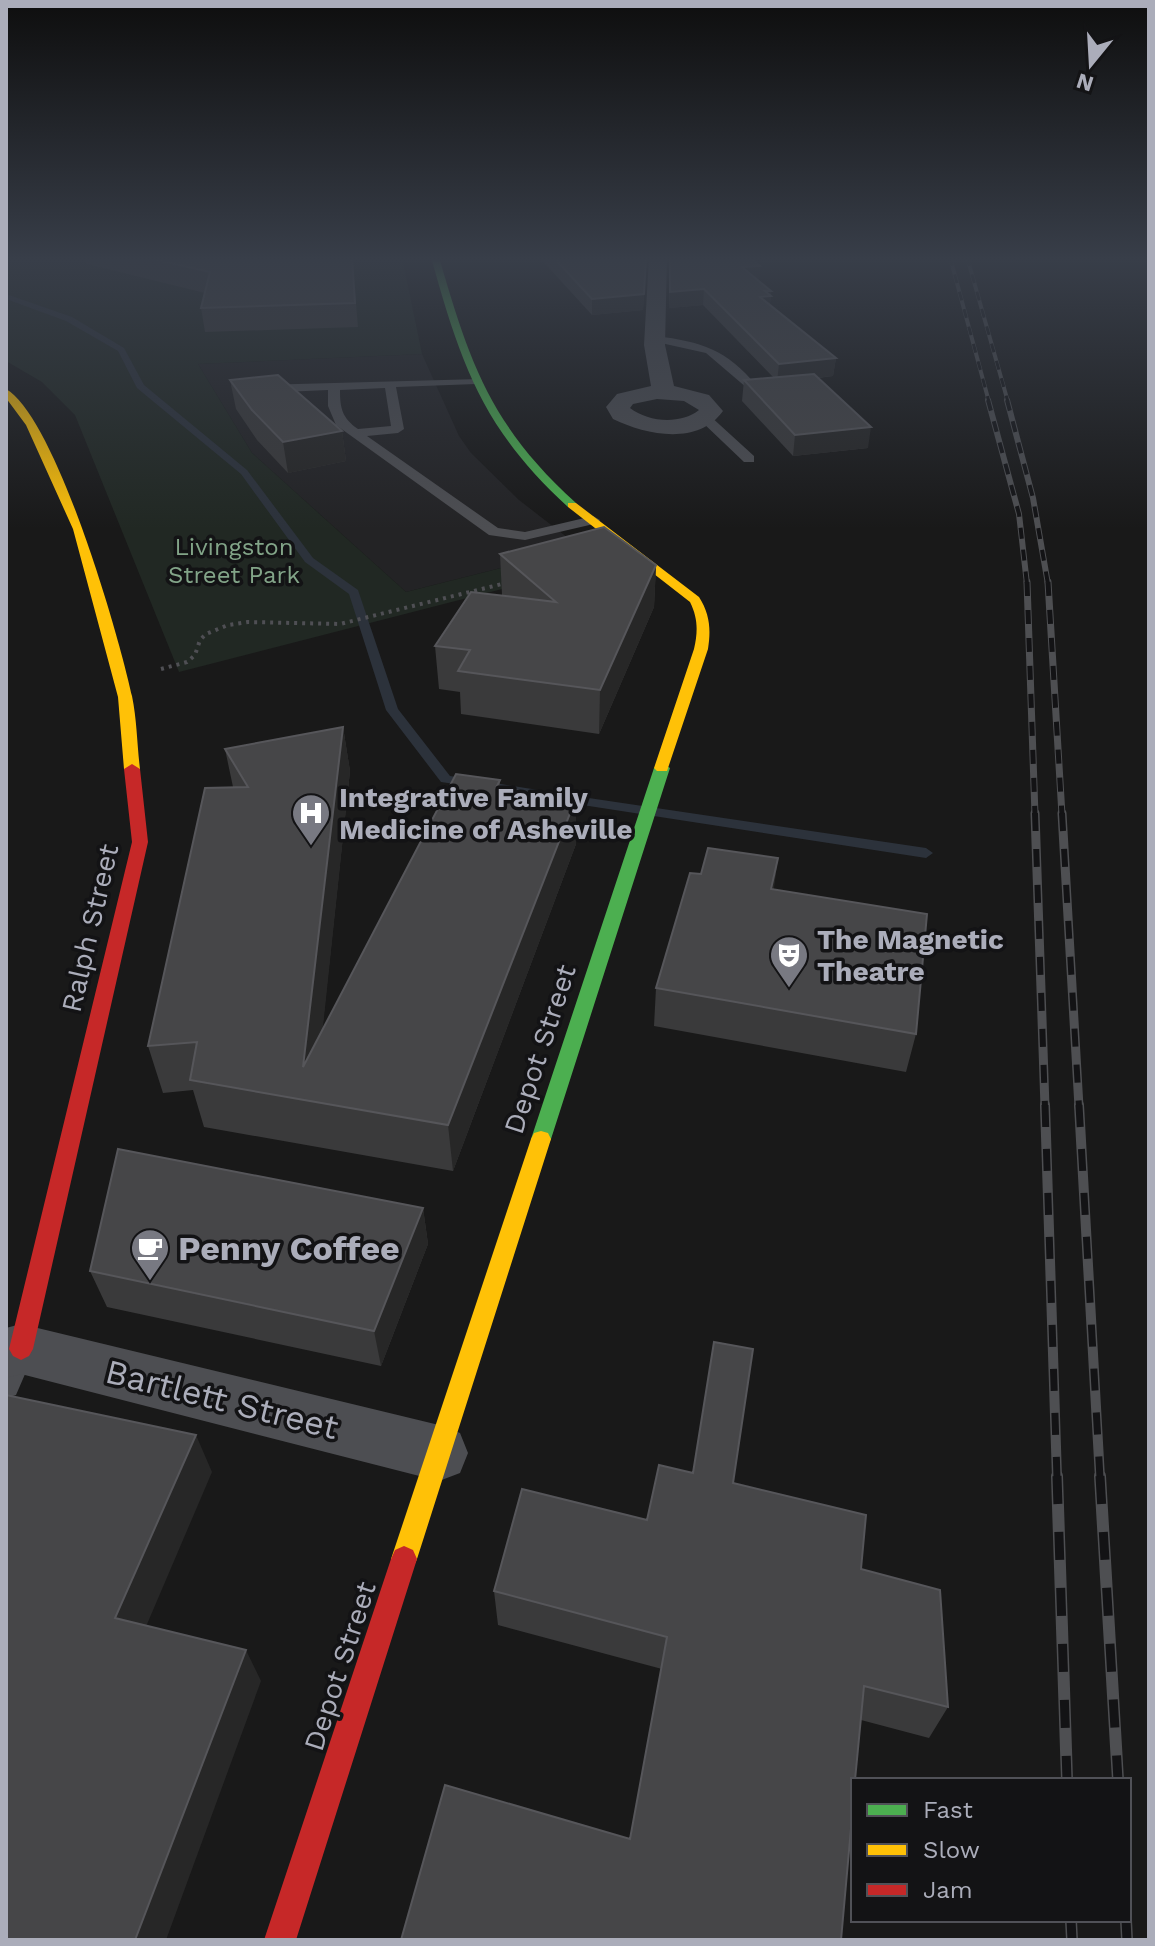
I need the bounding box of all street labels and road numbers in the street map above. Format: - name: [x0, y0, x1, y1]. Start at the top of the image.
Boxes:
- street label: Ralph Street: [55, 840, 125, 1015]
- street label: Depot Street: [497, 960, 583, 1138]
- street label: Bartlett Street: [102, 1351, 342, 1447]
- street label: Depot Street: [297, 1577, 383, 1755]

